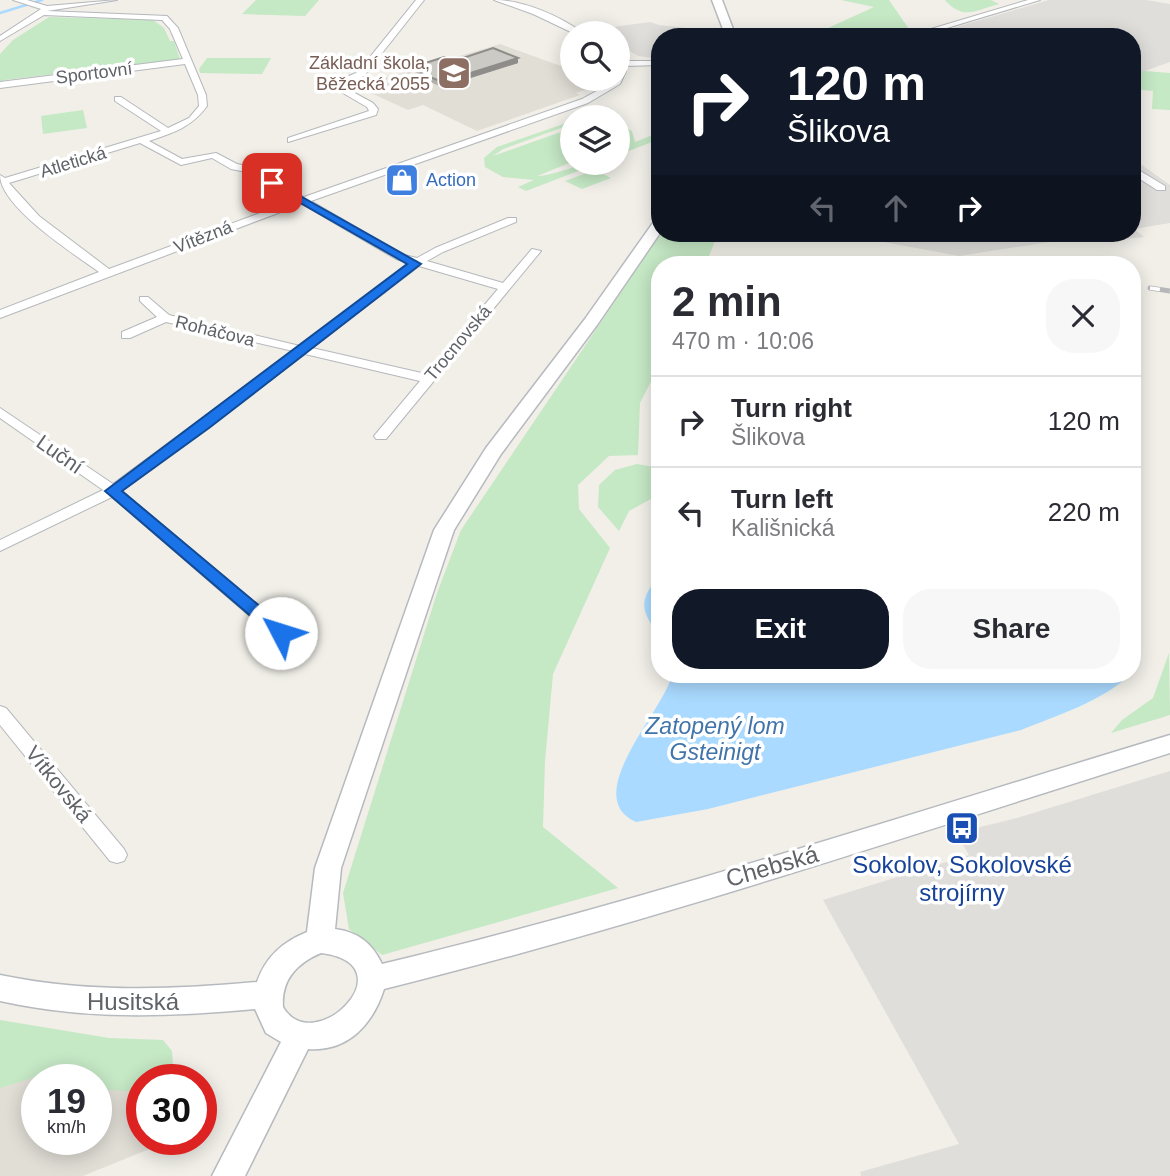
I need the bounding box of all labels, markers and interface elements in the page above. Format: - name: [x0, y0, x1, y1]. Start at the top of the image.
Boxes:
- map controls: [560, 21, 630, 175]
- button: search: [560, 21, 630, 91]
- place label: Základní škola, Běžecká 2055: [309, 53, 430, 94]
- school or university icon: Základní škola, Běžecká 2055: [435, 54, 473, 92]
- icon: right: [672, 56, 763, 147]
- text: 120 m: [787, 56, 926, 110]
- street label: Sportovní: [55, 58, 133, 88]
- button: layers: [560, 105, 630, 175]
- text: Šlikova: [787, 113, 890, 149]
- street label: Atletická: [38, 142, 109, 182]
- pin: [242, 153, 302, 213]
- shop icon: Action: [383, 161, 421, 199]
- icon: arrive: [253, 164, 291, 202]
- place label: Action: [426, 170, 476, 190]
- icon: left: [804, 189, 842, 227]
- icon: ahead: [877, 189, 915, 227]
- icon: right: [950, 189, 988, 227]
- street label: Vítězná: [171, 216, 236, 257]
- text: 2 min: [672, 278, 782, 325]
- button: close: [1046, 279, 1120, 353]
- street label: Trocnovská: [421, 300, 496, 385]
- street label: Roháčova: [173, 311, 258, 351]
- text: 470 m · 10:06: [672, 328, 814, 354]
- text: Turn right: [731, 393, 852, 423]
- icon: right: [672, 403, 710, 441]
- text: 120 m: [1048, 406, 1120, 436]
- text: Šlikova: [731, 424, 805, 450]
- street label: Luční: [32, 430, 88, 478]
- text: Turn left: [731, 484, 833, 514]
- icon: left: [672, 494, 710, 532]
- text: 220 m: [1048, 497, 1120, 527]
- text: Kališnická: [731, 515, 835, 541]
- button: Exit: [672, 589, 889, 669]
- button: Share: [903, 589, 1120, 669]
- position arrow: [244, 596, 318, 670]
- water label: Zatopený lom Gsteinigt: [644, 713, 785, 765]
- street label: Vítkovská: [21, 741, 97, 827]
- bus stop icon: Sokolov, Sokolovské strojírny: [943, 809, 981, 847]
- street label: Chebská: [723, 840, 822, 892]
- place label: Sokolov, Sokolovské strojírny: [852, 851, 1072, 906]
- street label: Husitská: [87, 988, 180, 1015]
- speed limit sign: 30: [126, 1064, 217, 1155]
- text: 19: [47, 1081, 86, 1120]
- text: km/h: [47, 1117, 86, 1137]

